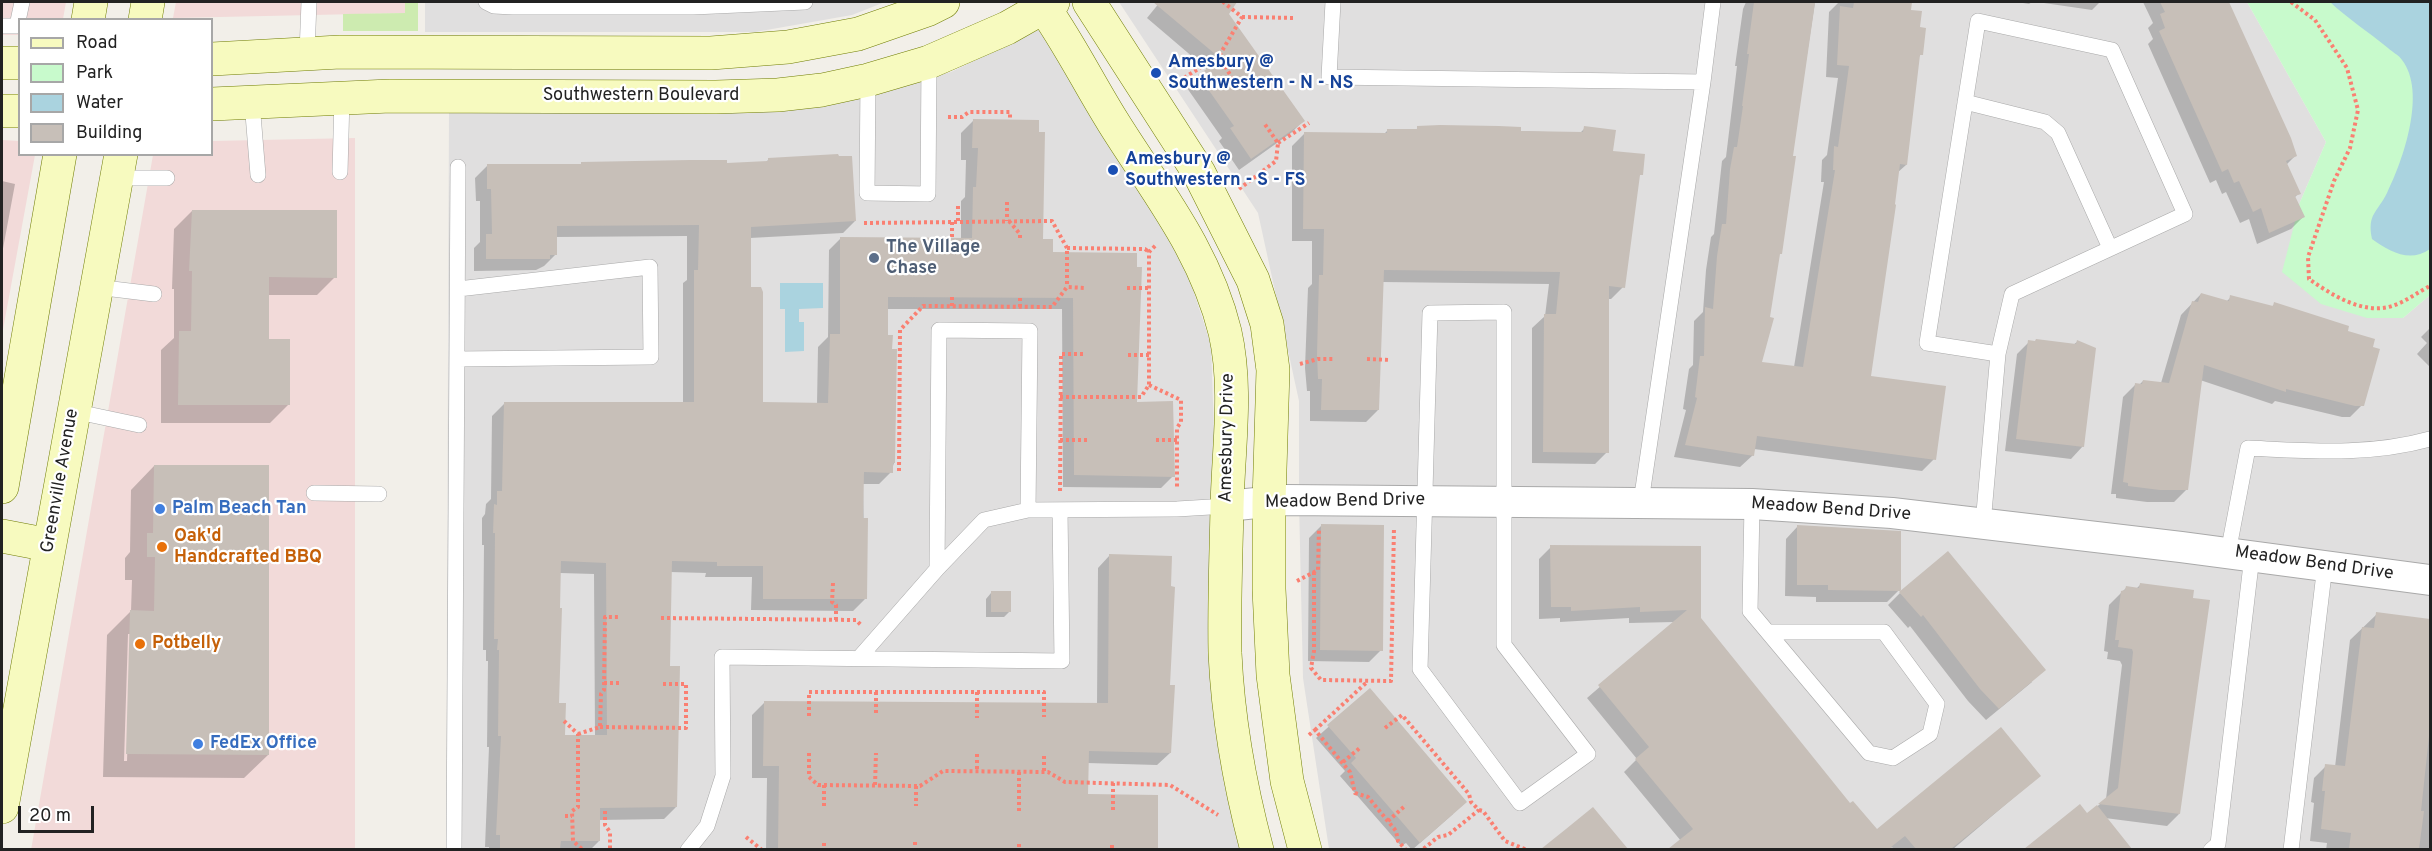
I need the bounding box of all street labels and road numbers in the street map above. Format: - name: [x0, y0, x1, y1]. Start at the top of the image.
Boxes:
- street label: Southwestern Boulevard: [543, 85, 739, 107]
- street label: Amesbury Drive: [1216, 373, 1240, 503]
- street label: Greenville Avenue: [38, 407, 84, 555]
- street label: Meadow Bend Drive: [1265, 490, 1425, 514]
- street label: Meadow Bend Drive: [1750, 494, 1912, 526]
- street label: Meadow Bend Drive: [2233, 542, 2395, 586]

